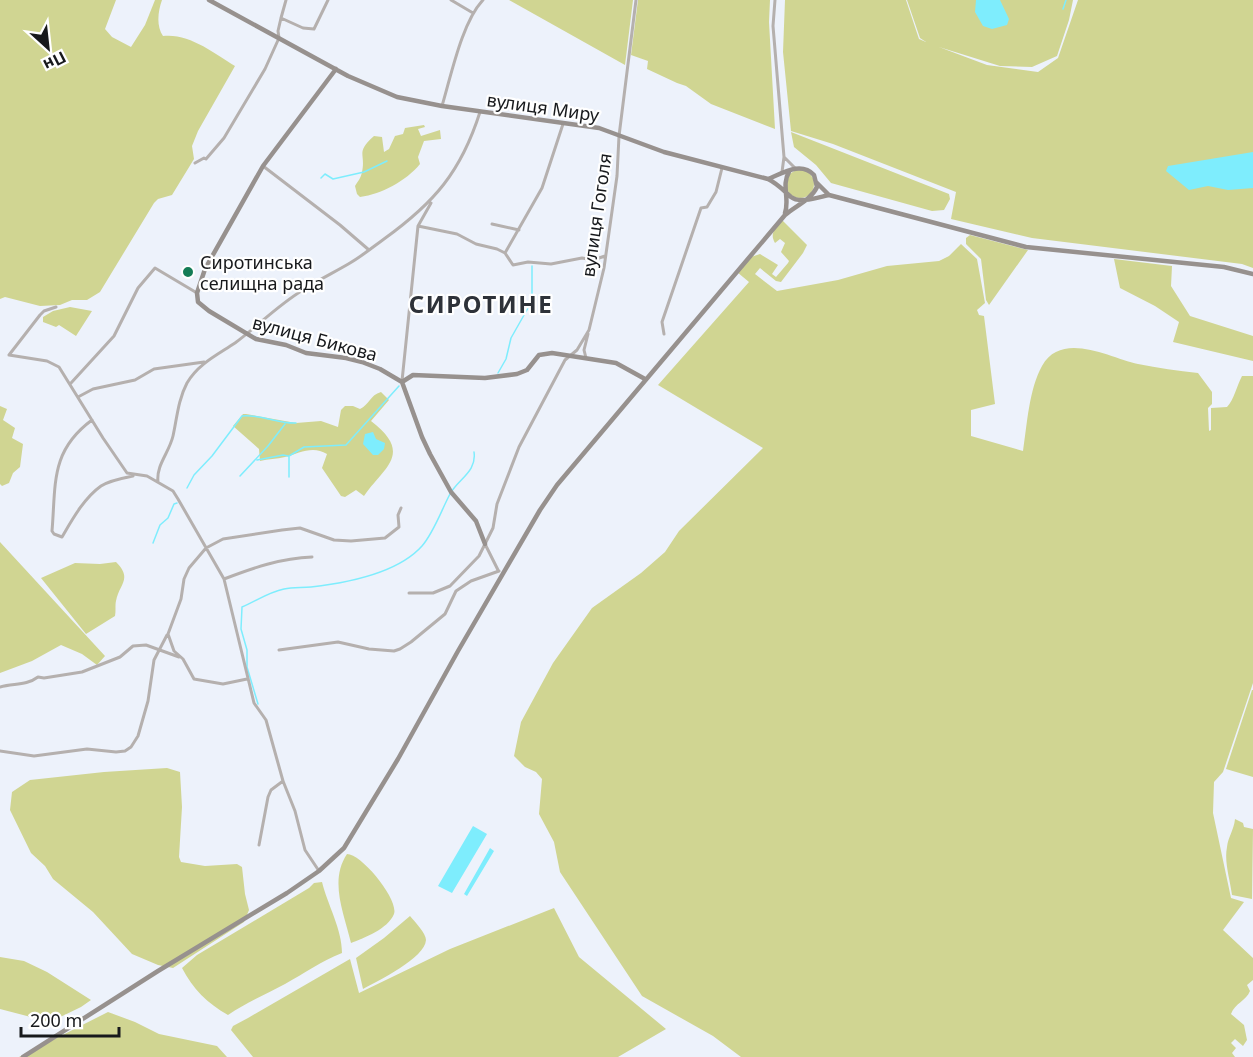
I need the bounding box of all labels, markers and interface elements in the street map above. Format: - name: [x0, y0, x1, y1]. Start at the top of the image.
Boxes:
- north arrow: [18, 18, 78, 78]
- text: Пн: [40, 46, 70, 76]
- street label: вулиця Миру: [485, 87, 602, 127]
- street label: вулиця Гоголя: [575, 152, 617, 278]
- place label: Сиротинська селищна рада: [200, 250, 324, 295]
- marker: Сиротинська селищна рада: [181, 265, 195, 279]
- district label: СИРОТИНЕ: [409, 287, 553, 320]
- street label: вулиця Бикова: [250, 310, 380, 366]
- scale bar: [21, 1000, 118, 1038]
- text: 200 m: [30, 1008, 82, 1032]

